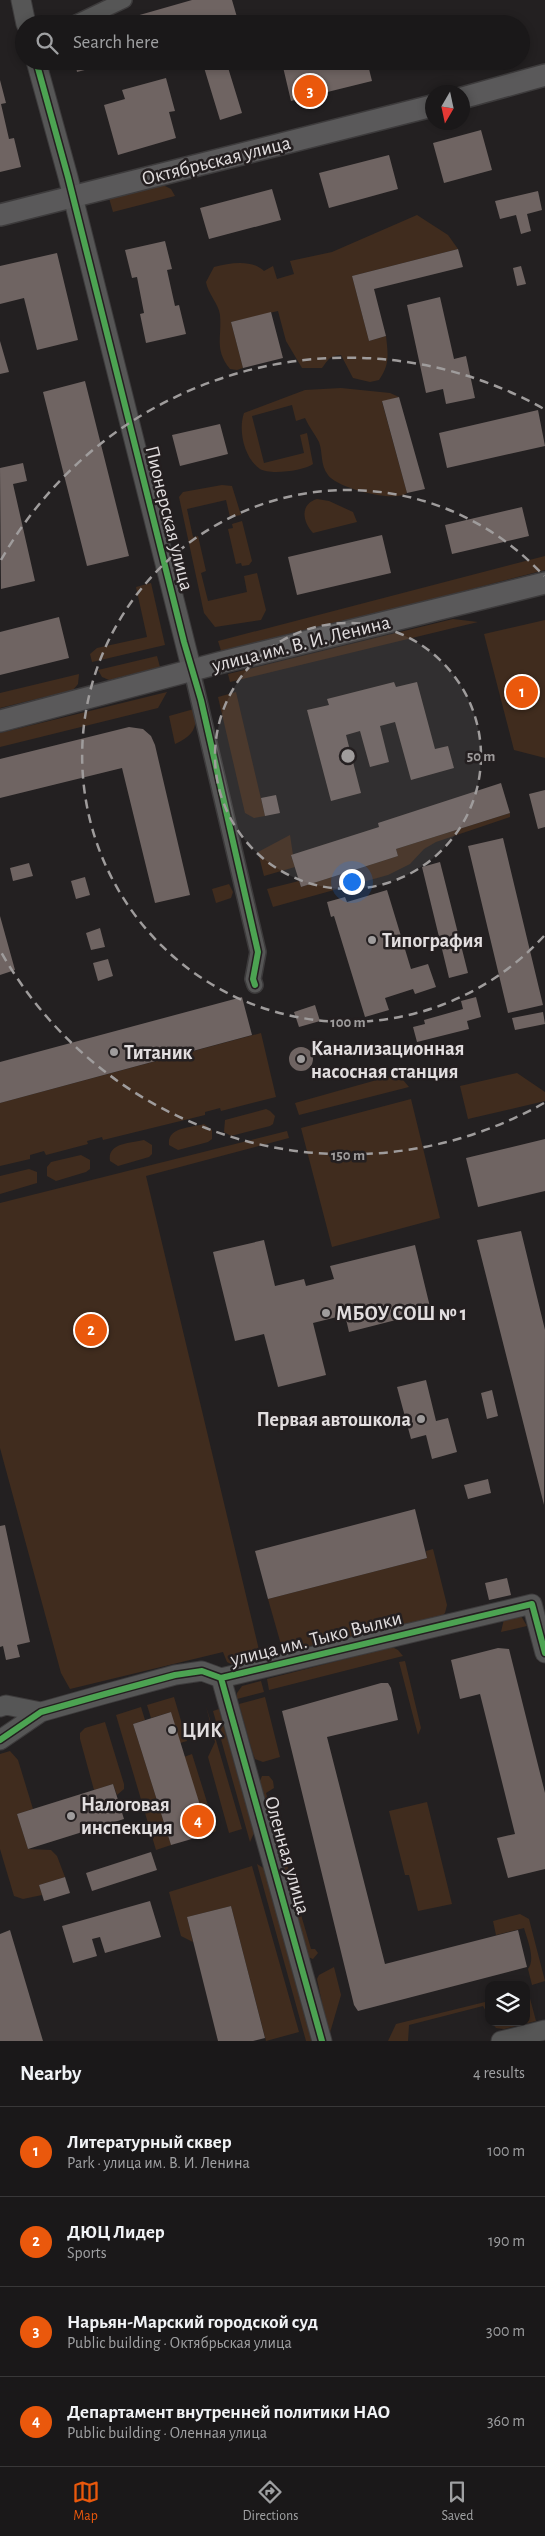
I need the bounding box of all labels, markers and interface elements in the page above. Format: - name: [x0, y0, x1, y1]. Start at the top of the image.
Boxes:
- search box: [15, 15, 530, 70]
- icon: search: [33, 29, 61, 57]
- text: Search here: [73, 33, 159, 52]
- pin: 3: [294, 72, 326, 110]
- north arrow: [425, 85, 470, 130]
- street label: Октябрьская улица: [140, 133, 293, 189]
- street label: Пионерская улица: [141, 444, 197, 593]
- street label: улица им. В. И. Ленина: [209, 612, 392, 676]
- pin: 1: [506, 673, 538, 711]
- centre of rings: [339, 747, 357, 765]
- text: 50 m: [467, 749, 495, 764]
- your location: [339, 869, 365, 895]
- place label: Типография: [382, 931, 483, 951]
- marker: Типография: [366, 934, 378, 946]
- text: 100 m: [330, 1015, 366, 1030]
- place label: Канализационная насосная станция: [311, 1039, 464, 1082]
- place label: Титаник: [124, 1043, 193, 1063]
- marker: Титаник: [108, 1046, 120, 1058]
- marker: Канализационная насосная станция: [295, 1053, 307, 1065]
- text: 150 m: [331, 1148, 365, 1163]
- place label: МБОУ СОШ № 1: [336, 1304, 467, 1324]
- marker: МБОУ СОШ № 1: [320, 1307, 332, 1319]
- pin: 2: [75, 1311, 107, 1349]
- place label: Первая автошкола: [257, 1410, 412, 1430]
- marker: Первая автошкола: [415, 1413, 427, 1425]
- street label: улица им. Тыко Вылки: [227, 1608, 404, 1670]
- place label: ЦИК: [182, 1721, 223, 1741]
- marker: ЦИК: [166, 1724, 178, 1736]
- street label: Оленная улица: [261, 1794, 313, 1917]
- place label: Налоговая инспекция: [81, 1795, 173, 1838]
- pin: 4: [182, 1802, 214, 1840]
- marker: Налоговая инспекция: [65, 1810, 77, 1822]
- map controls: [485, 1981, 530, 2026]
- button: layers: [485, 1981, 530, 2026]
- text: Nearby: [20, 2063, 81, 2084]
- text: 4 results: [473, 2065, 525, 2081]
- text: Литературный сквер: [67, 2133, 232, 2152]
- text: 1: [33, 2143, 39, 2159]
- text: 100 m: [487, 2143, 525, 2159]
- text: Park · улица им. В. И. Ленина: [67, 2155, 250, 2171]
- text: ДЮЦ Лидер: [67, 2223, 165, 2242]
- text: 2: [32, 2233, 40, 2249]
- text: 190 m: [488, 2233, 525, 2249]
- text: Sports: [67, 2245, 107, 2261]
- text: Нарьян-Марский городской суд: [67, 2313, 318, 2332]
- text: 3: [33, 2323, 39, 2339]
- text: 300 m: [486, 2323, 525, 2339]
- text: Public building · Октябрьская улица: [67, 2335, 292, 2351]
- text: Департамент внутренней политики НАО: [67, 2403, 390, 2422]
- text: 4: [32, 2413, 40, 2429]
- text: 360 m: [487, 2413, 525, 2429]
- text: Public building · Оленная улица: [67, 2425, 267, 2441]
- tab: Map: [72, 2478, 100, 2525]
- tab: Directions: [243, 2478, 298, 2525]
- tab: Saved: [441, 2478, 473, 2525]

